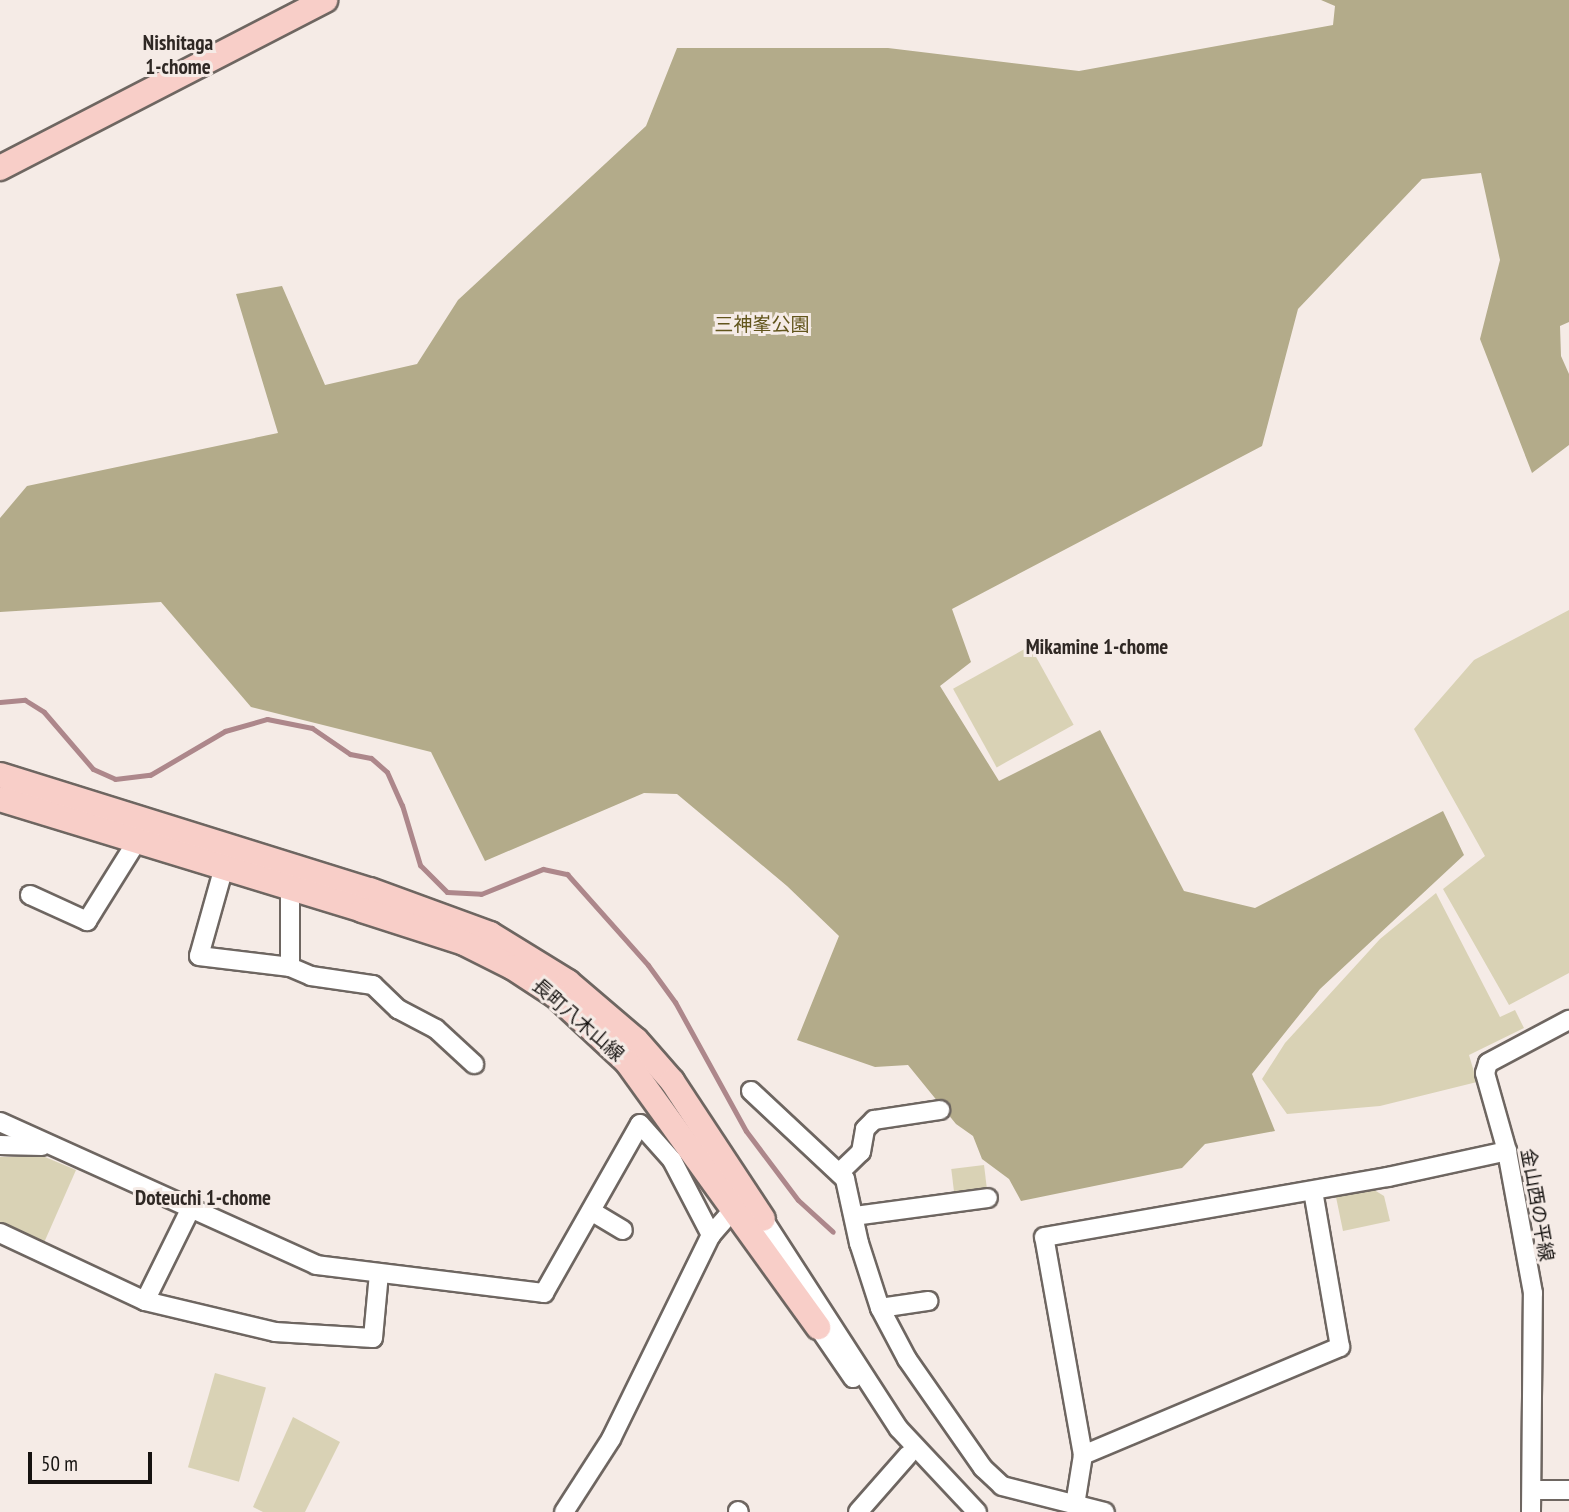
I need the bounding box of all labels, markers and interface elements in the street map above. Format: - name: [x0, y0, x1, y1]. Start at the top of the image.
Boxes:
- district label: Nishitaga 1-chome: [143, 30, 213, 80]
- park label: 三神峯公園: [715, 314, 809, 336]
- district label: Mikamine 1-chome: [1026, 634, 1168, 660]
- street label: 長町八木山線: [528, 974, 628, 1066]
- street label: 金山西の平線: [1516, 1147, 1558, 1263]
- district label: Doteuchi 1-chome: [135, 1185, 271, 1211]
- scale bar: [32, 1438, 156, 1482]
- text: 50 m: [41, 1450, 78, 1477]

